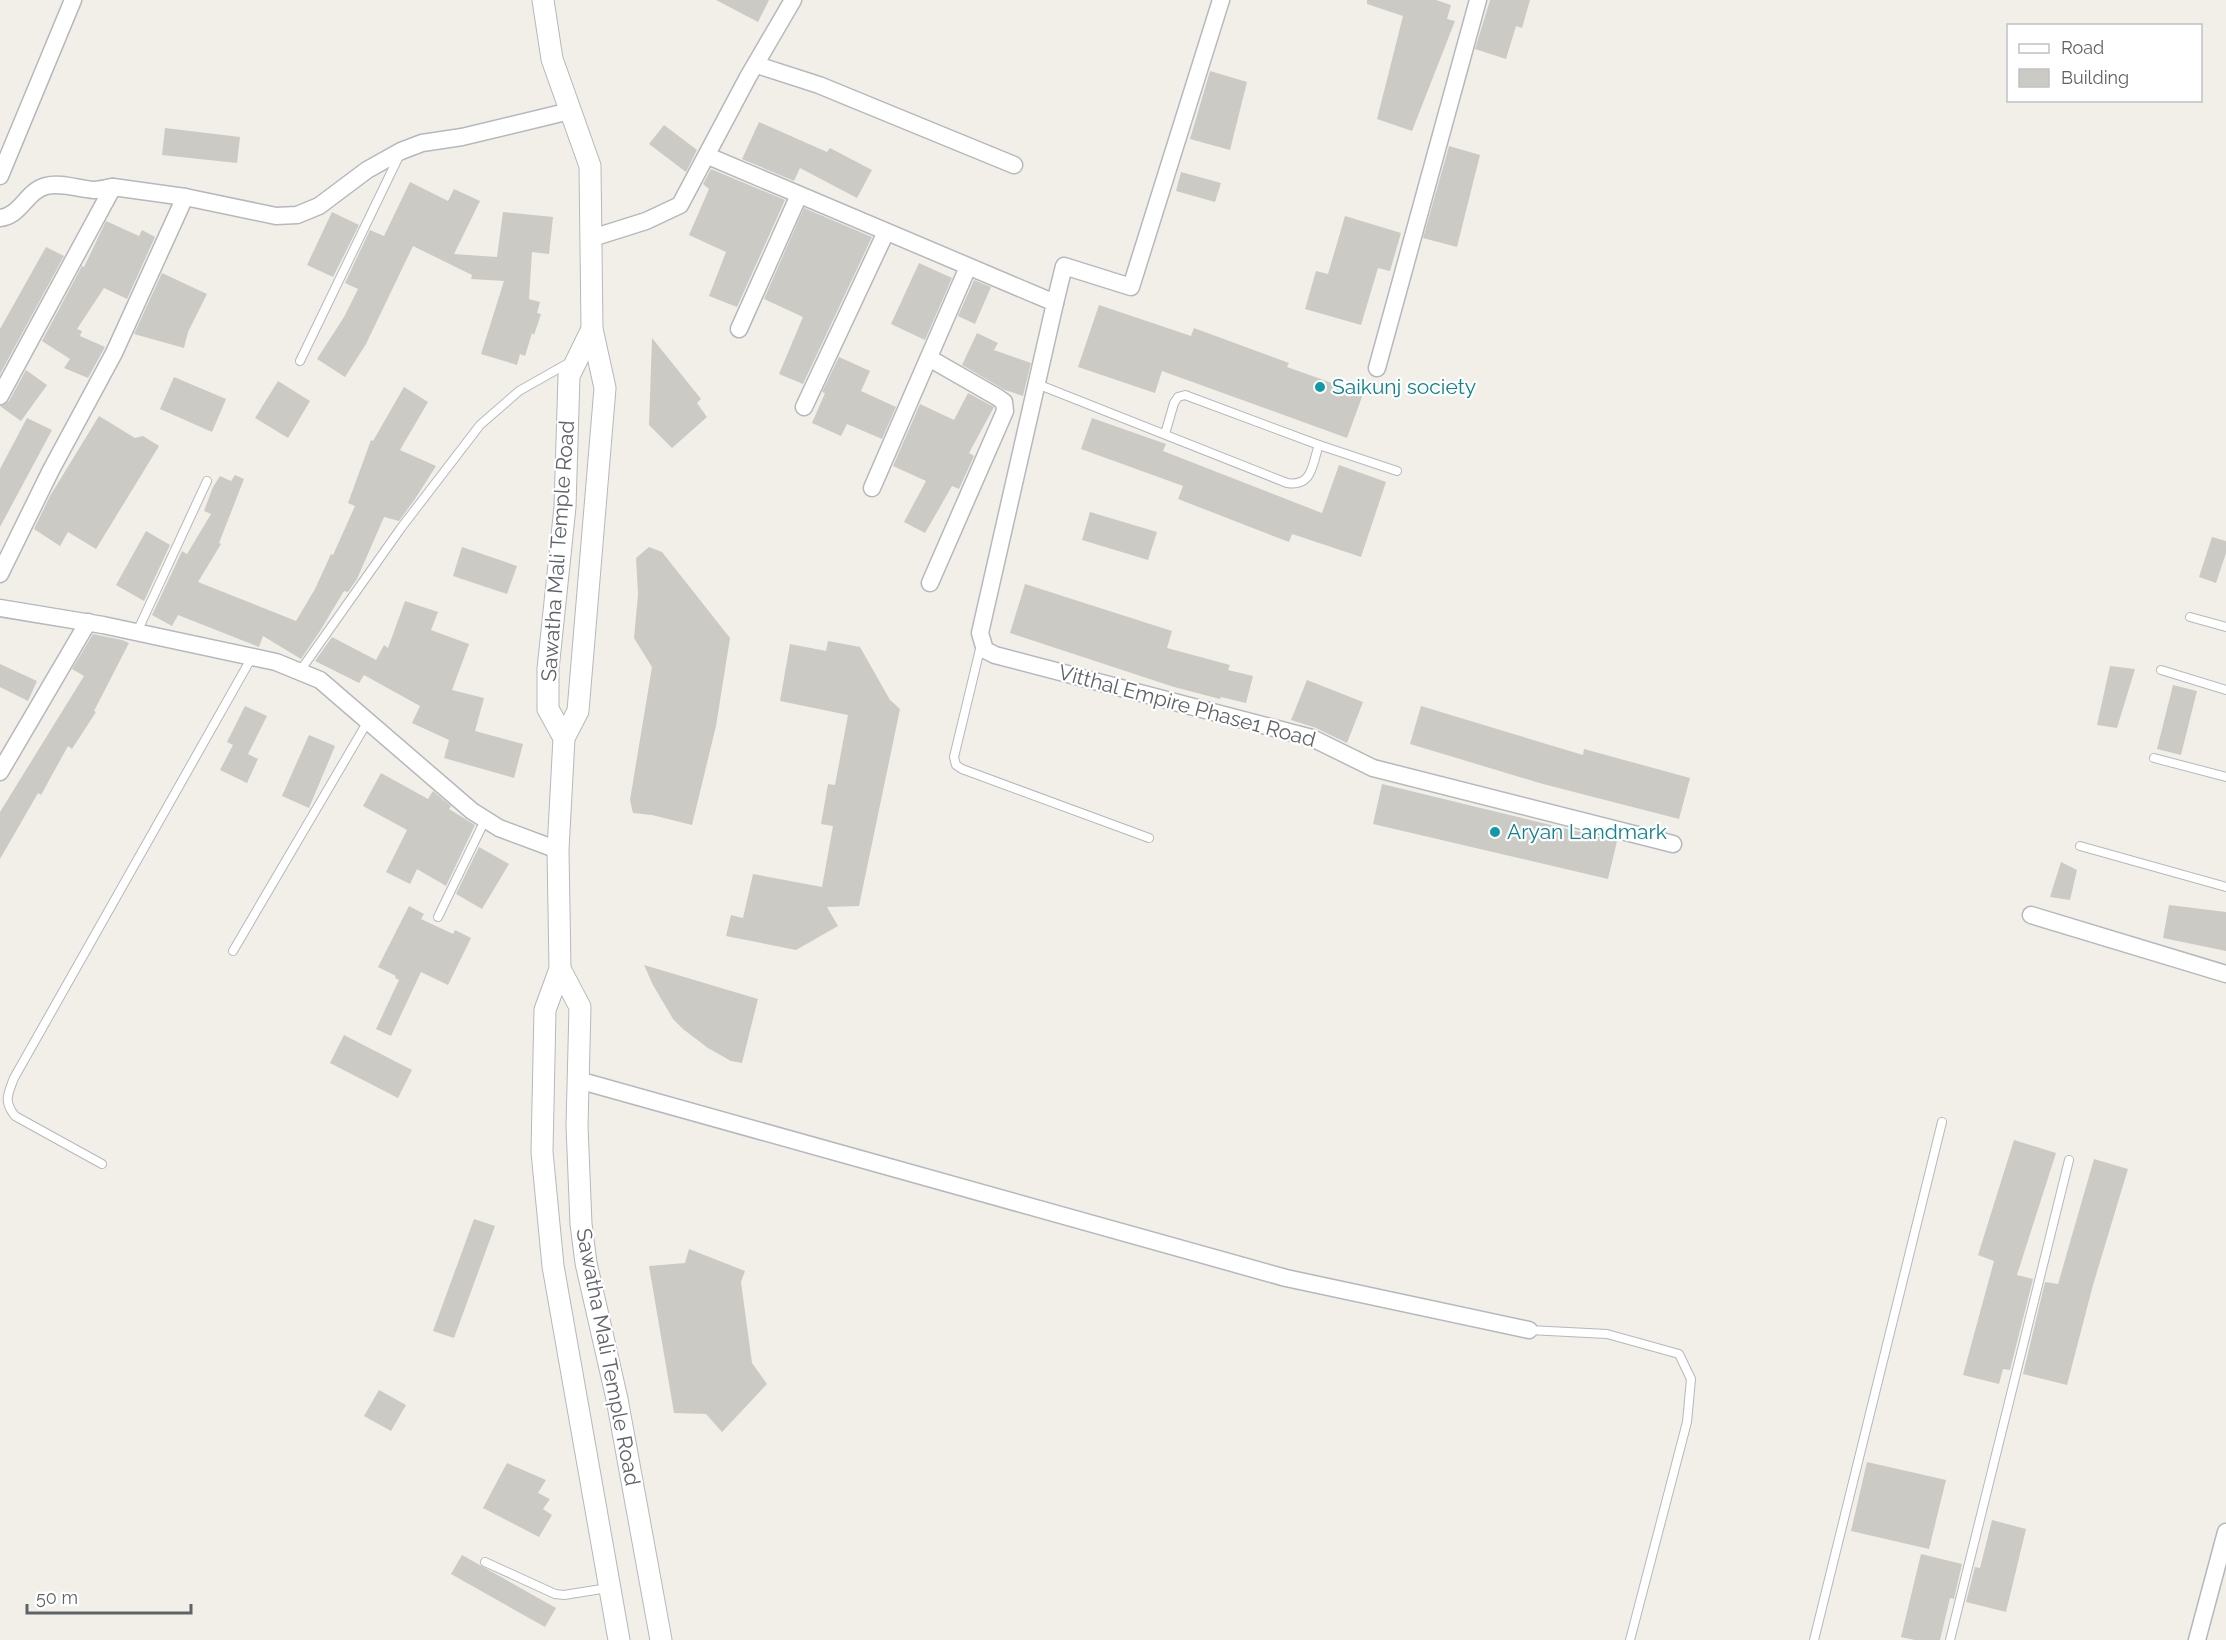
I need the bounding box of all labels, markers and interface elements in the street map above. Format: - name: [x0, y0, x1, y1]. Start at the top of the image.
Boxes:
- legend: [2007, 24, 2202, 102]
- text: Road: [2061, 37, 2104, 58]
- text: Building: [2061, 67, 2129, 88]
- place label: Saikunj society: [1332, 374, 1476, 399]
- marker: Saikunj society: [1313, 380, 1327, 394]
- street label: Sawatha Mali Temple Road: [536, 420, 579, 682]
- street label: Vitthal Empire Phase1 Road: [1056, 659, 1318, 752]
- place label: Aryan Landmark: [1507, 819, 1667, 844]
- marker: Aryan Landmark: [1488, 825, 1502, 839]
- street label: Sawatha Mali Temple Road: [571, 1226, 646, 1488]
- scale bar: [27, 1577, 190, 1615]
- text: 50 m: [36, 1587, 78, 1608]

